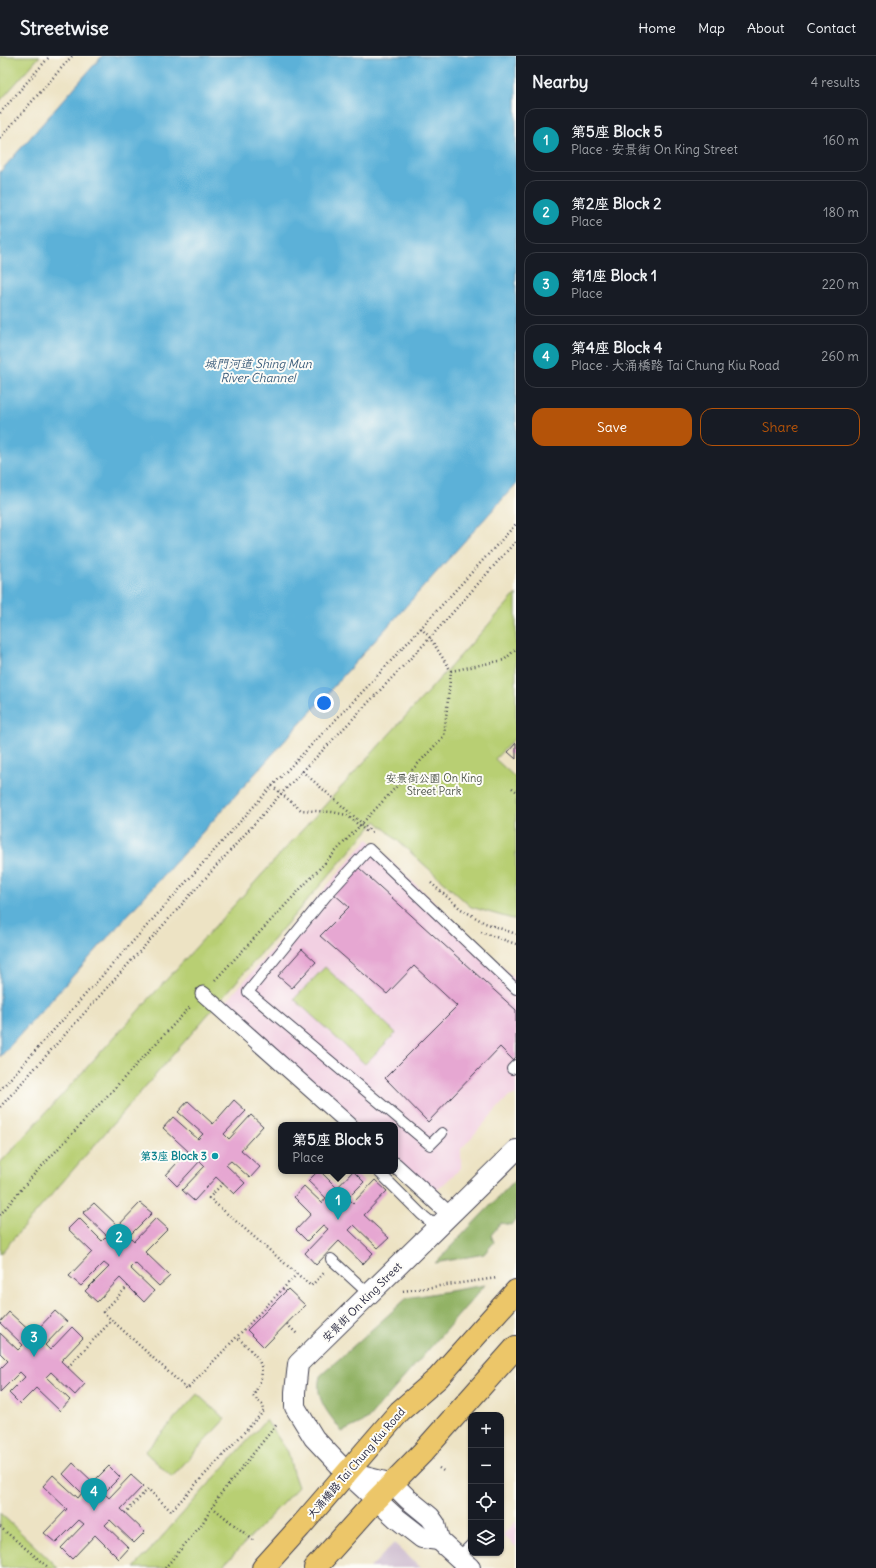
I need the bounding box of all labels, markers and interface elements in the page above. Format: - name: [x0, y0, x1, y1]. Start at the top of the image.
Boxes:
- text: Streetwise: [20, 16, 109, 40]
- text: Home: [638, 19, 676, 37]
- text: Map: [698, 19, 725, 37]
- text: About: [747, 19, 785, 37]
- text: Contact: [807, 19, 856, 37]
- text: Nearby: [532, 71, 588, 93]
- text: 4 results: [811, 74, 860, 91]
- text: 第5座 Block 5: [571, 122, 662, 141]
- text: 1: [543, 132, 549, 149]
- text: 160 m: [823, 132, 859, 149]
- text: Place · 安景街 On King Street: [571, 141, 738, 158]
- text: 第2座 Block 2: [571, 194, 661, 213]
- text: 2: [542, 204, 550, 221]
- text: 180 m: [823, 204, 859, 221]
- text: Place: [571, 213, 602, 230]
- text: 第1座 Block 1: [571, 266, 657, 285]
- text: 3: [542, 276, 550, 293]
- text: 220 m: [822, 276, 859, 293]
- text: Place: [571, 285, 602, 302]
- text: 第4座 Block 4: [571, 338, 662, 357]
- text: 4: [542, 348, 550, 365]
- text: 260 m: [821, 348, 859, 365]
- water label: 城門河道 Shing Mun River Channel: [204, 356, 313, 385]
- text: Place · 大涌橋路 Tai Chung Kiu Road: [571, 357, 780, 374]
- button: Save: [532, 408, 692, 446]
- button: Share: [700, 408, 860, 446]
- your location: [314, 693, 334, 713]
- park label: 安景街公園 On King Street Park: [386, 771, 482, 798]
- popup: [278, 1122, 398, 1174]
- text: 第5座 Block 5: [292, 1130, 384, 1149]
- place label: 第3座 Block 3: [140, 1149, 207, 1163]
- text: Place: [292, 1149, 324, 1166]
- marker: 第3座 Block 3: [210, 1151, 220, 1161]
- pin: 1: [325, 1187, 351, 1220]
- pin: 2: [106, 1224, 132, 1257]
- street label: 安景街 On King Street: [319, 1259, 405, 1345]
- pin: 3: [21, 1324, 47, 1357]
- street label: 大涌橋路 Tai Chung Kiu Road: [304, 1404, 408, 1521]
- map controls: [468, 1412, 504, 1556]
- button: +: [468, 1412, 504, 1448]
- button: −: [468, 1448, 504, 1484]
- pin: 4: [81, 1478, 107, 1511]
- button: locate: [468, 1484, 504, 1520]
- button: layers: [468, 1520, 504, 1556]

